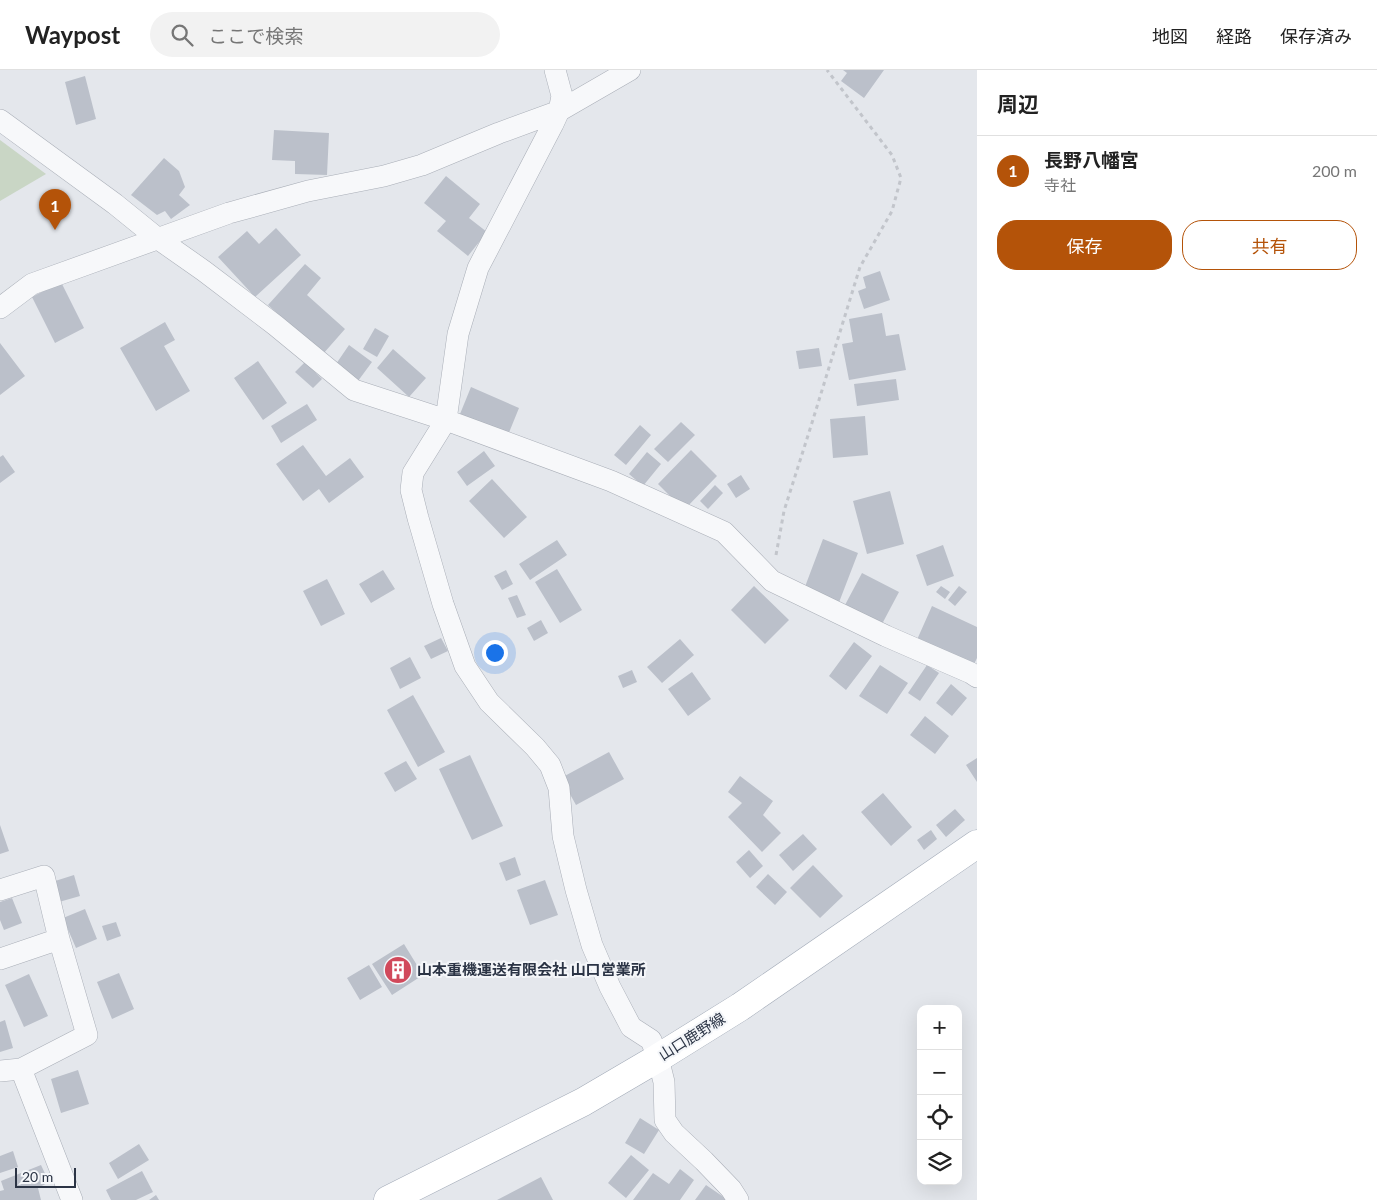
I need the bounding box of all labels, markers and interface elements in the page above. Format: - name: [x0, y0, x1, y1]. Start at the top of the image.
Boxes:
- search box: [150, 12, 500, 57]
- text: Waypost: [25, 20, 120, 49]
- icon: search: [168, 21, 196, 49]
- text: ここで検索: [208, 24, 303, 47]
- text: 地図: [1152, 25, 1188, 47]
- text: 経路: [1216, 25, 1252, 47]
- text: 保存済み: [1280, 25, 1352, 47]
- text: 周辺: [997, 91, 1039, 116]
- text: 長野八幡宮: [1044, 148, 1139, 171]
- text: 1: [1008, 161, 1018, 180]
- text: 200 m: [1312, 161, 1357, 180]
- text: 寺社: [1044, 175, 1076, 194]
- pin: 1: [39, 189, 71, 230]
- button: 保存: [997, 220, 1172, 270]
- button: 共有: [1182, 220, 1357, 270]
- your location: [482, 640, 508, 666]
- building icon: 山本重機運送有限会社 山口営業所: [383, 955, 413, 985]
- place label: 山本重機運送有限会社 山口営業所: [417, 960, 646, 978]
- map controls: [917, 1005, 962, 1185]
- button: +: [917, 1005, 962, 1050]
- street label: 山口鹿野線: [655, 1009, 728, 1064]
- button: −: [917, 1050, 962, 1095]
- button: locate: [917, 1095, 962, 1140]
- button: layers: [917, 1140, 962, 1185]
- scale bar: [15, 1165, 76, 1188]
- text: 20 m: [22, 1168, 53, 1185]

